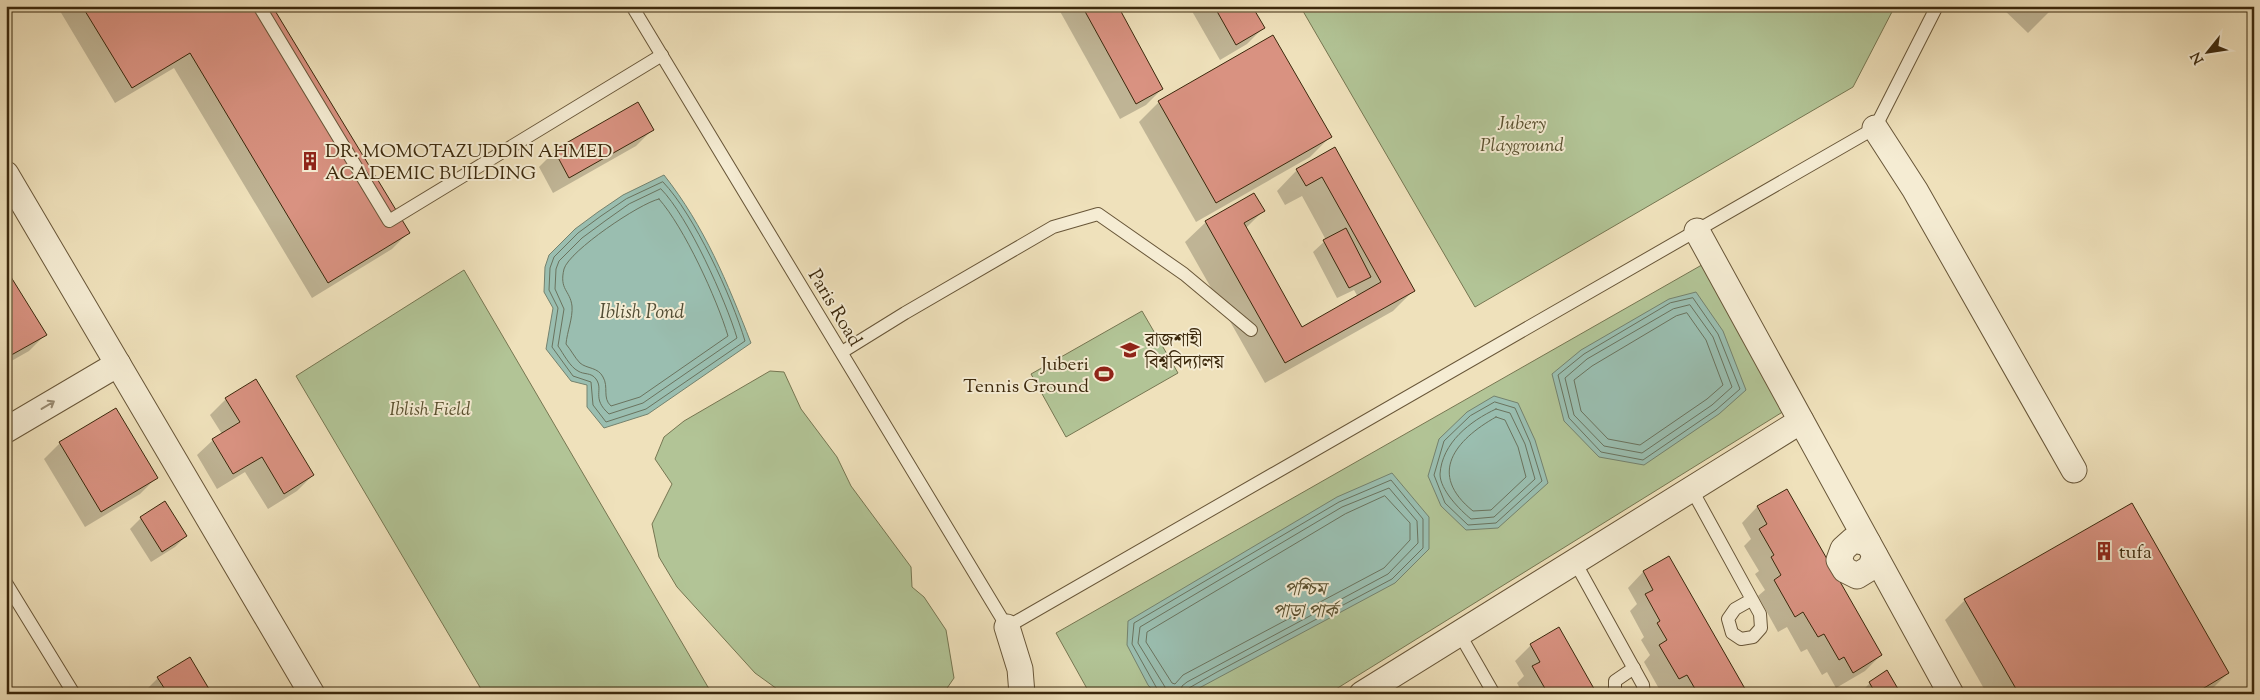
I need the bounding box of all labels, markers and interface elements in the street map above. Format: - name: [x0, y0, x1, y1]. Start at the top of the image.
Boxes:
- north arrow: [2182, 28, 2232, 78]
- text: N: [2187, 48, 2210, 67]
- park label: Jubery Playground: [1480, 111, 1565, 160]
- place label: DR. MOMOTAZUDDIN AHMED ACADEMIC BUILDING: [325, 139, 612, 188]
- building icon: DR. MOMOTAZUDDIN AHMED ACADEMIC BUILDING: [299, 150, 321, 172]
- street label: Paris Road: [800, 265, 868, 352]
- water label: Iblish Pond: [600, 299, 684, 328]
- place label: রাজশাহী বিশ্ববিদ্যালয়: [1144, 328, 1225, 377]
- school or university icon: রাজশাহী বিশ্ববিদ্যালয়: [1119, 339, 1141, 361]
- place label: Juberi Tennis Ground: [963, 352, 1089, 401]
- sports icon: Juberi Tennis Ground: [1093, 363, 1115, 385]
- park label: Iblish Field: [389, 397, 471, 424]
- one-way arrow: [41, 400, 55, 410]
- building icon: tufa: [2093, 540, 2115, 562]
- place label: tufa: [2119, 540, 2152, 567]
- park label: পশ্চিম পাড়া পার্ক: [1273, 577, 1341, 626]

